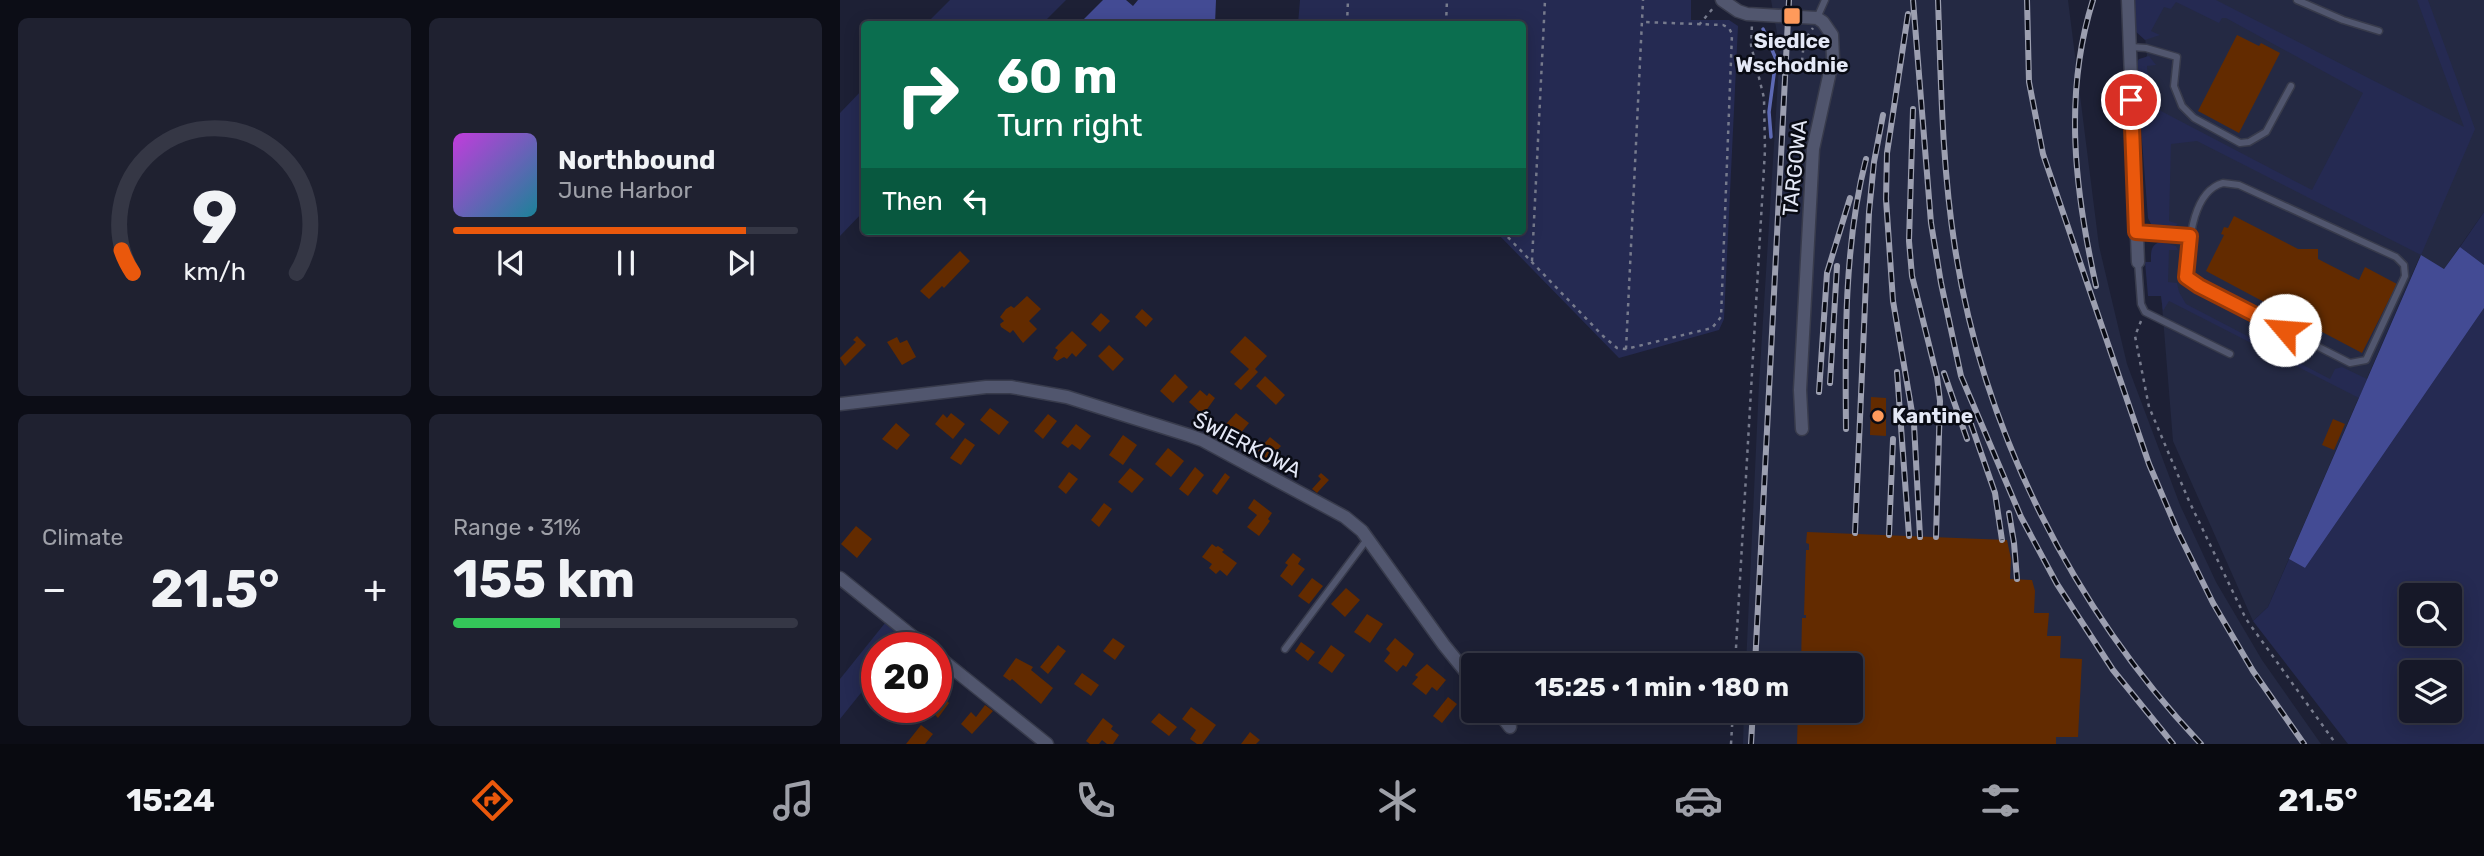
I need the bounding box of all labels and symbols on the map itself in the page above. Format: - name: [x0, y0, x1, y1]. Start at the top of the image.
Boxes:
- marker: Siedlce Wschodnie: [1782, 6, 1802, 26]
- place label: Siedlce Wschodnie: [1736, 28, 1848, 77]
- pin: [2101, 70, 2161, 130]
- street label: TARGOWA: [1777, 118, 1812, 218]
- position arrow: [2248, 293, 2322, 367]
- place label: Kantine: [1892, 403, 1973, 428]
- street label: ŚWIERKOWA: [1189, 407, 1306, 482]
- marker: Kantine: [1870, 408, 1886, 424]
- speed limit sign: 20: [861, 632, 952, 723]

